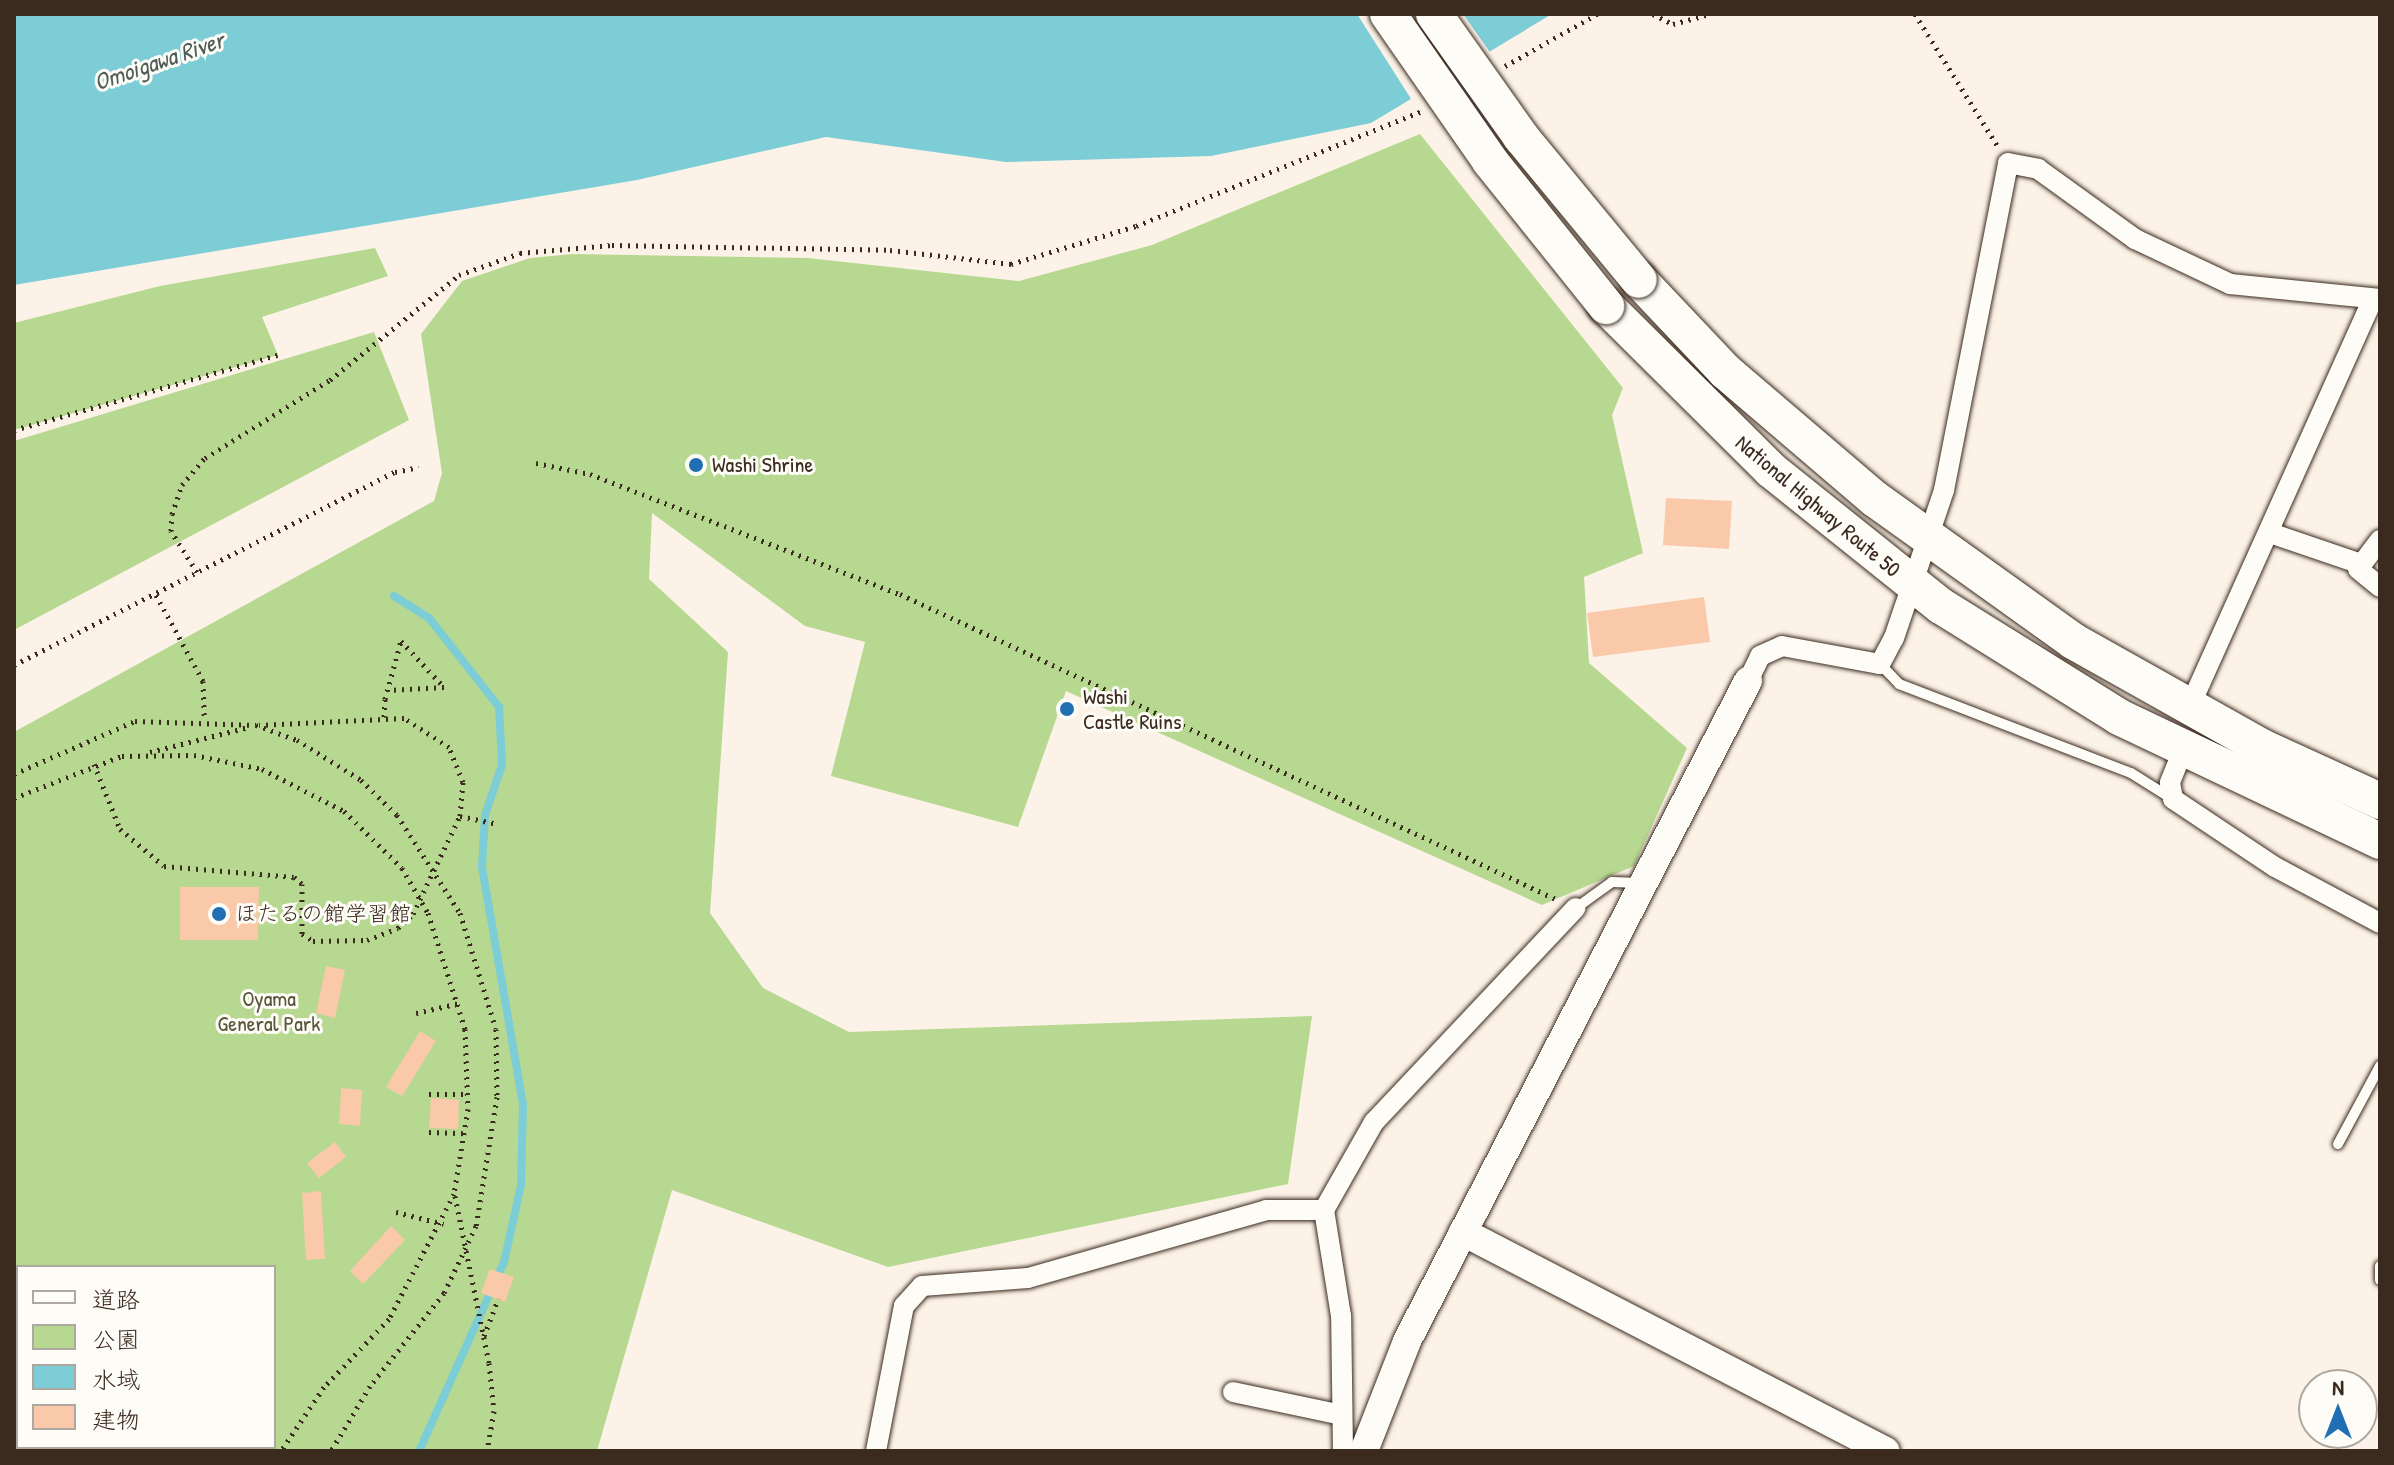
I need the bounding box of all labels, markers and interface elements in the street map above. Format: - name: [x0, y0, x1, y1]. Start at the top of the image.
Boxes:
- water label: Omoigawa River: [90, 25, 228, 97]
- street label: National Highway Route 50: [1730, 429, 1906, 583]
- place label: Washi Shrine: [712, 452, 813, 478]
- marker: Washi Shrine: [687, 456, 705, 474]
- place label: Washi Castle Ruins: [1083, 683, 1182, 734]
- marker: Washi Castle Ruins: [1058, 700, 1076, 718]
- place label: ほたるの館学習館: [235, 901, 411, 927]
- marker: ほたるの館学習館: [210, 905, 228, 923]
- park label: Oyama General Park: [218, 985, 320, 1036]
- legend: [16, 1265, 276, 1449]
- text: 道路: [92, 1283, 140, 1315]
- text: 公園: [92, 1323, 140, 1355]
- text: 水域: [92, 1363, 140, 1395]
- north arrow: [2298, 1369, 2378, 1449]
- text: N: [2332, 1372, 2344, 1402]
- text: 建物: [92, 1403, 140, 1435]

